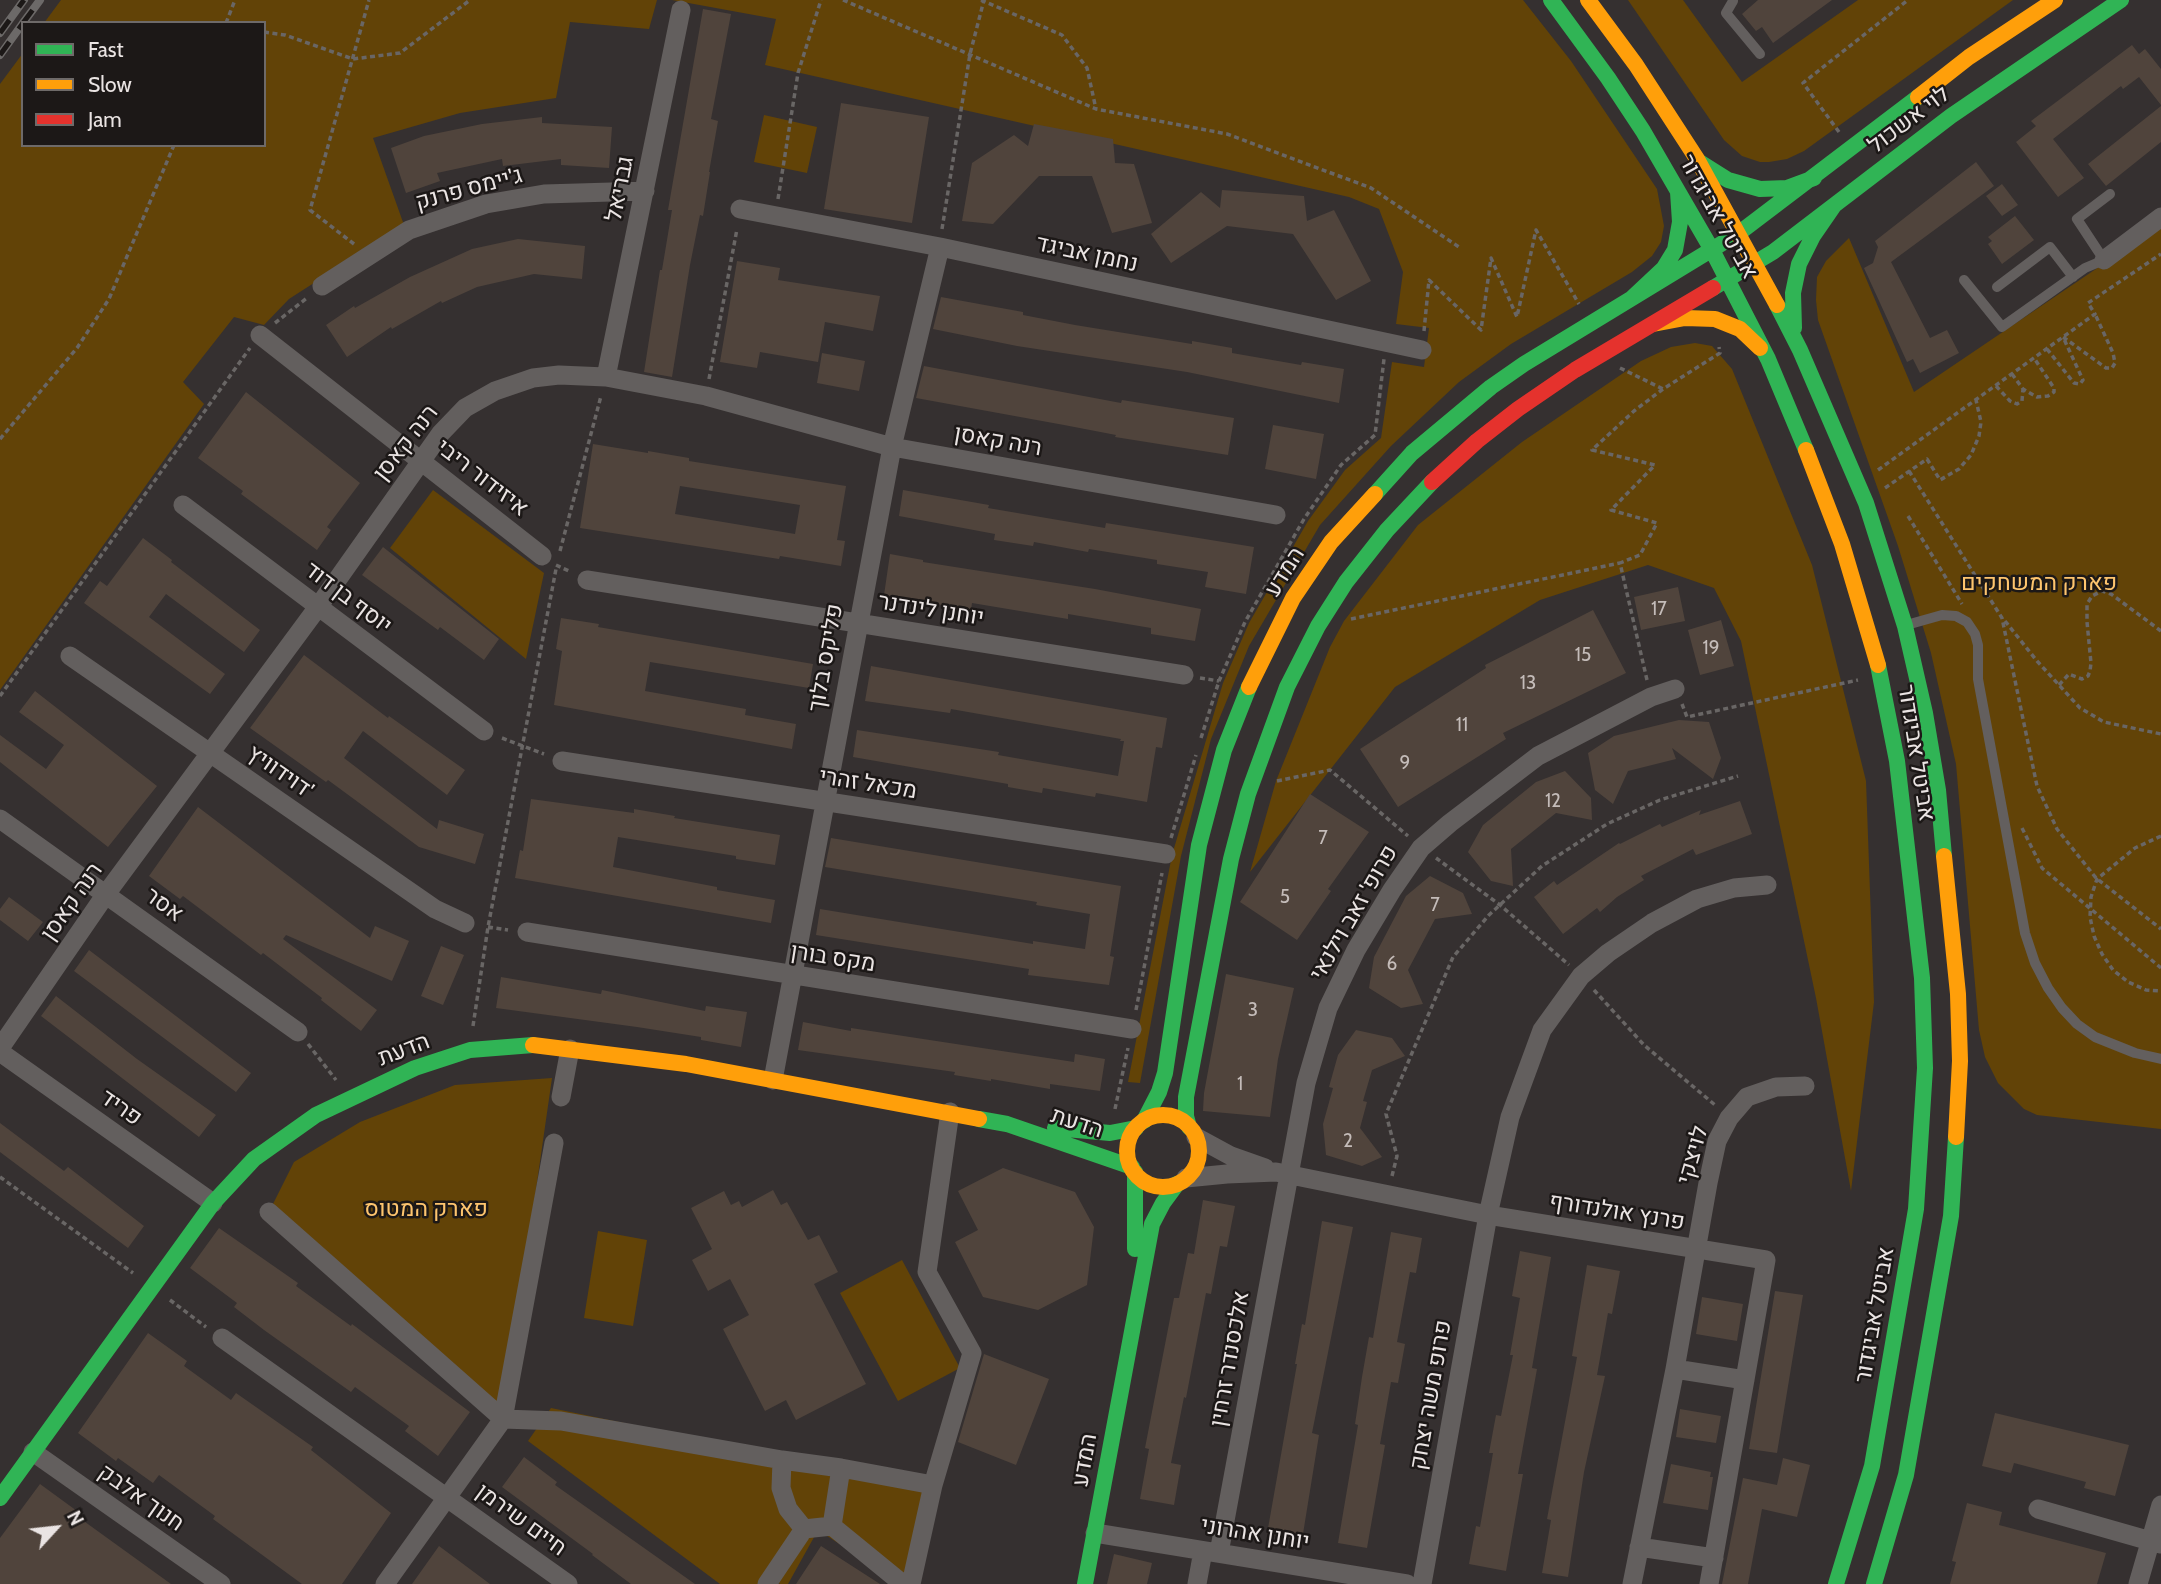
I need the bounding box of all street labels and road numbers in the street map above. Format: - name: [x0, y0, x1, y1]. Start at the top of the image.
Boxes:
- street label: לוי אשכול: [1863, 80, 1955, 160]
- street label: אביטל אביגדור: [1673, 150, 1763, 284]
- street label: גבריאל: [600, 154, 640, 224]
- street label: ג'יימס פרנק: [413, 162, 525, 216]
- street label: נחמן אביגד: [1034, 230, 1140, 278]
- street label: רנה קאסן: [368, 400, 444, 486]
- street label: רנה קאסן: [952, 420, 1044, 462]
- street label: איזידור ריבי: [430, 433, 534, 523]
- street label: המדע: [1259, 542, 1311, 602]
- street label: יוסף בן דוד: [299, 556, 397, 640]
- street label: יוחנן לינדנר: [876, 588, 986, 632]
- street label: פליקס בלוך: [803, 602, 849, 714]
- street label: אביטל אביגדור: [1892, 683, 1940, 823]
- street label: דוידוויץ': [242, 739, 318, 805]
- street label: מכאל זהרי: [817, 763, 919, 805]
- street label: פרופ' זאב וילנאי: [1304, 840, 1404, 986]
- street label: רנה קאסן: [35, 858, 109, 946]
- street label: אסר: [139, 882, 189, 928]
- street label: מקס בורן: [789, 938, 877, 978]
- street label: הדעת: [374, 1028, 434, 1072]
- street label: פריד: [95, 1084, 147, 1132]
- street label: הדעת: [1047, 1102, 1107, 1144]
- street label: לויצקי: [1672, 1123, 1714, 1187]
- street label: פרנץ אולנדורף: [1547, 1188, 1687, 1236]
- street label: אביטל אביגדור: [1849, 1245, 1901, 1385]
- street label: אלכסנדר זרחין: [1204, 1289, 1256, 1429]
- street label: פרופ משה יצחק: [1404, 1318, 1458, 1472]
- street label: המדע: [1067, 1431, 1103, 1489]
- street label: חנוך אלבק: [93, 1458, 189, 1538]
- street label: חיים שירמן: [470, 1478, 572, 1562]
- street label: יוחנן אהרוני: [1199, 1512, 1311, 1556]

